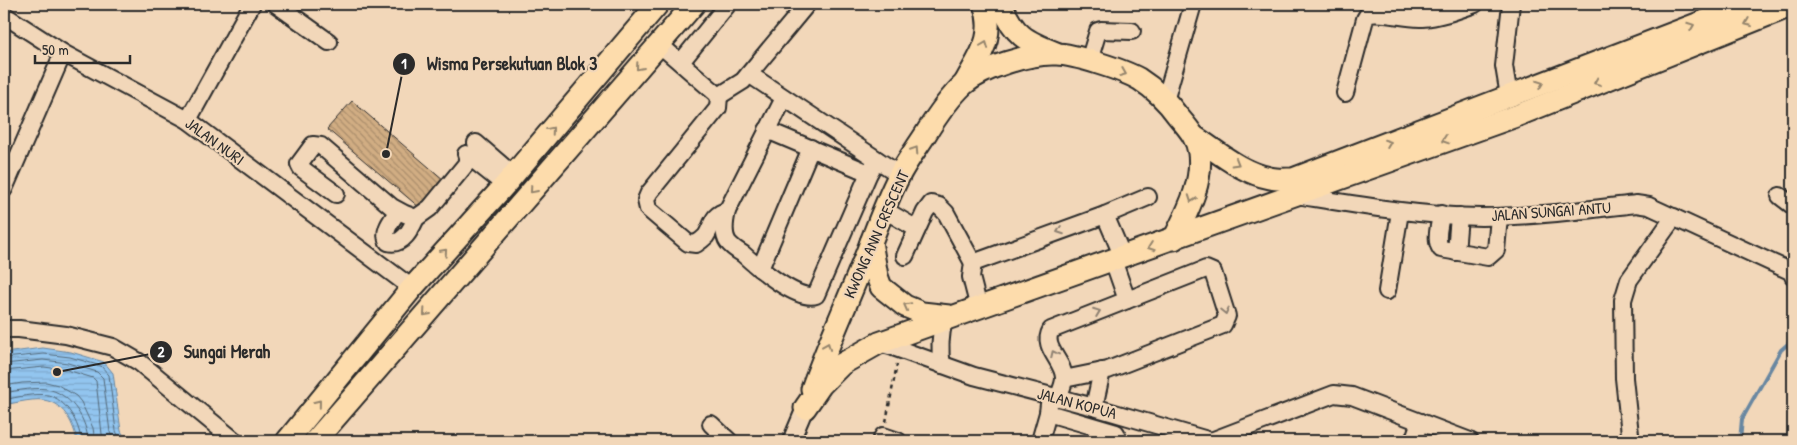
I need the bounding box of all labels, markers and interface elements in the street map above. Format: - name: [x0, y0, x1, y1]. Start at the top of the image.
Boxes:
- one-way arrow: [1744, 16, 1753, 27]
- one-way arrow: [1687, 22, 1695, 32]
- scale bar: [35, 32, 130, 64]
- text: 50 m: [42, 39, 69, 60]
- one-way arrow: [979, 42, 989, 50]
- callout: Wisma Persekutuan Blok 3: [392, 47, 607, 80]
- text: Wisma Persekutuan Blok 3: [427, 51, 597, 76]
- text: 1: [401, 53, 407, 74]
- one-way arrow: [636, 61, 645, 70]
- one-way arrow: [1118, 67, 1126, 77]
- one-way arrow: [1593, 76, 1602, 87]
- one-way arrow: [1535, 80, 1544, 90]
- street label: JALAN NURI: [181, 112, 249, 170]
- one-way arrow: [546, 126, 555, 135]
- one-way arrow: [1441, 134, 1450, 144]
- one-way arrow: [1383, 139, 1392, 149]
- one-way arrow: [909, 147, 918, 156]
- one-way arrow: [1231, 157, 1240, 167]
- street label: KWONG ANN CRESCENT: [838, 166, 914, 301]
- one-way arrow: [530, 184, 538, 193]
- one-way arrow: [1188, 195, 1198, 203]
- street label: JALAN SUNGAI ANTU: [1490, 196, 1612, 226]
- one-way arrow: [1056, 225, 1064, 235]
- one-way arrow: [1148, 241, 1156, 251]
- one-way arrow: [439, 249, 447, 258]
- one-way arrow: [904, 302, 913, 312]
- one-way arrow: [1219, 306, 1230, 315]
- one-way arrow: [424, 307, 432, 316]
- one-way arrow: [1092, 308, 1101, 318]
- callout: Sungai Merah: [149, 335, 280, 368]
- text: Sungai Merah: [184, 339, 271, 365]
- text: 2: [157, 341, 165, 362]
- one-way arrow: [821, 342, 832, 351]
- one-way arrow: [1050, 351, 1060, 360]
- street label: JALAN KOPUA: [1035, 382, 1119, 424]
- one-way arrow: [312, 400, 321, 409]

